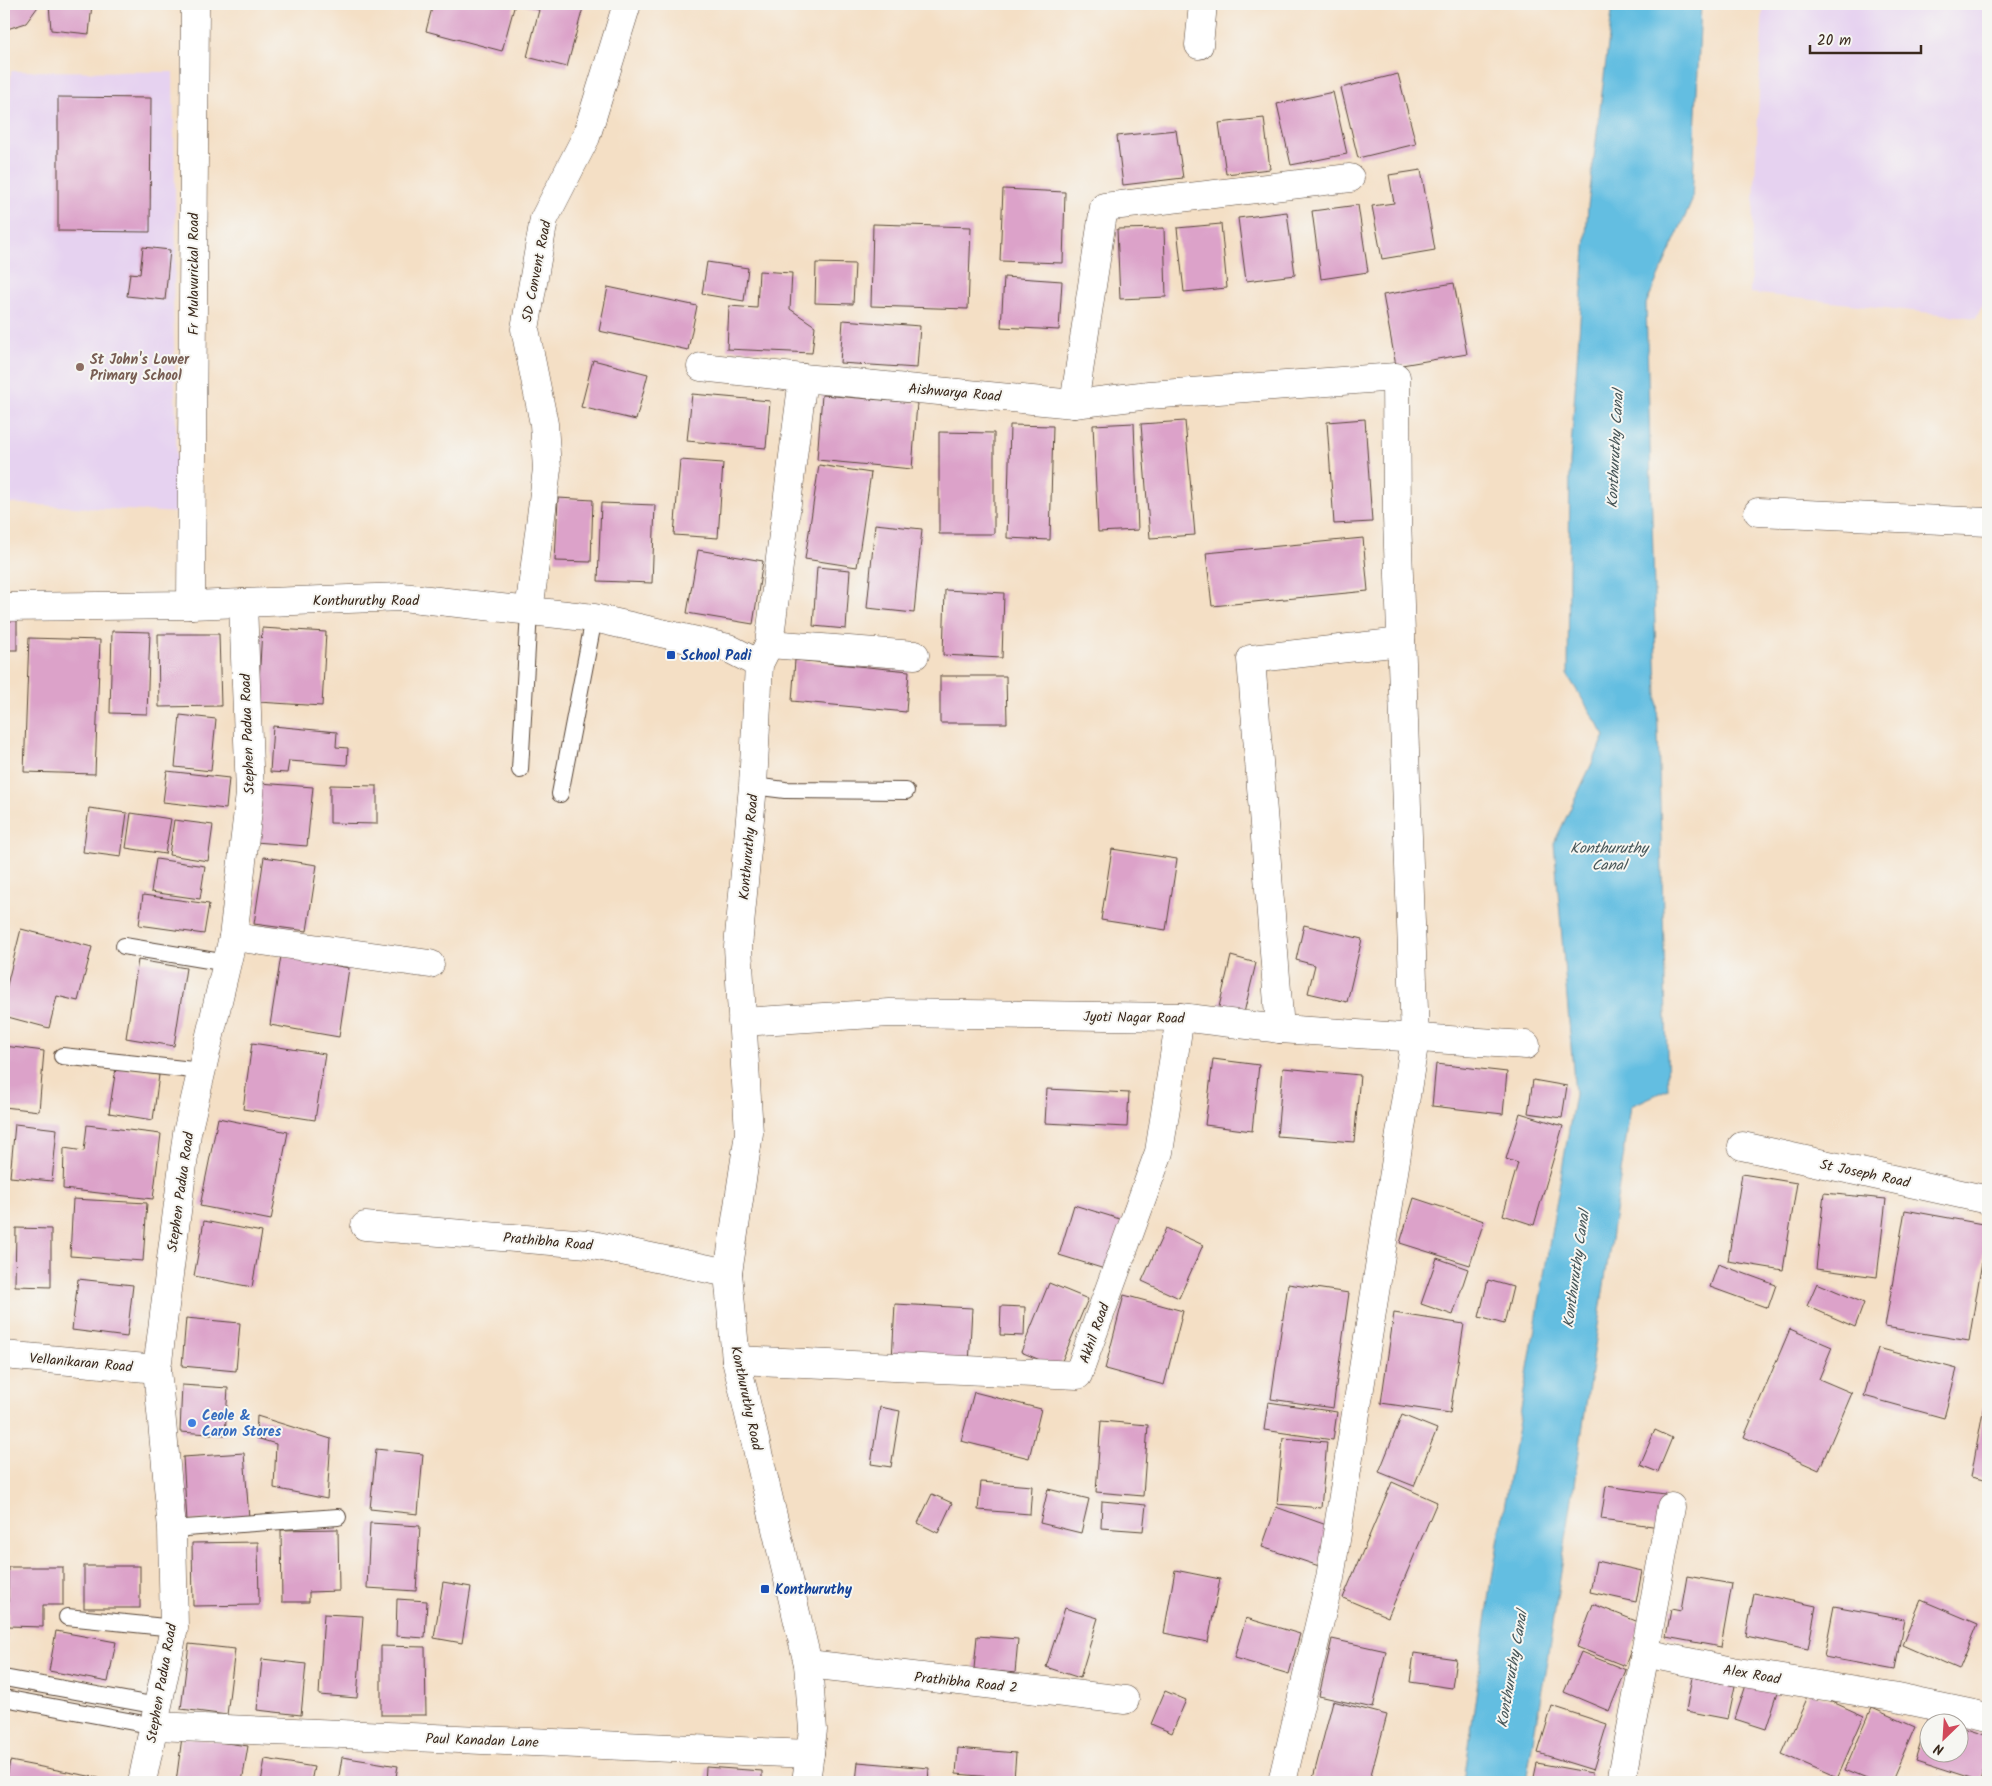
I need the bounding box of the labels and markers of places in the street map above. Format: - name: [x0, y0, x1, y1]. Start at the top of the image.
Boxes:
- place label: St John's Lower Primary School: [90, 349, 190, 387]
- marker: St John's Lower Primary School: [74, 361, 86, 373]
- place label: School Padi: [681, 645, 752, 667]
- marker: School Padi: [665, 649, 677, 661]
- place label: Ceole & Caron Stores: [202, 1405, 282, 1443]
- marker: Ceole & Caron Stores: [186, 1417, 198, 1429]
- place label: Konthuruthy: [775, 1579, 853, 1601]
- marker: Konthuruthy: [759, 1583, 771, 1595]

